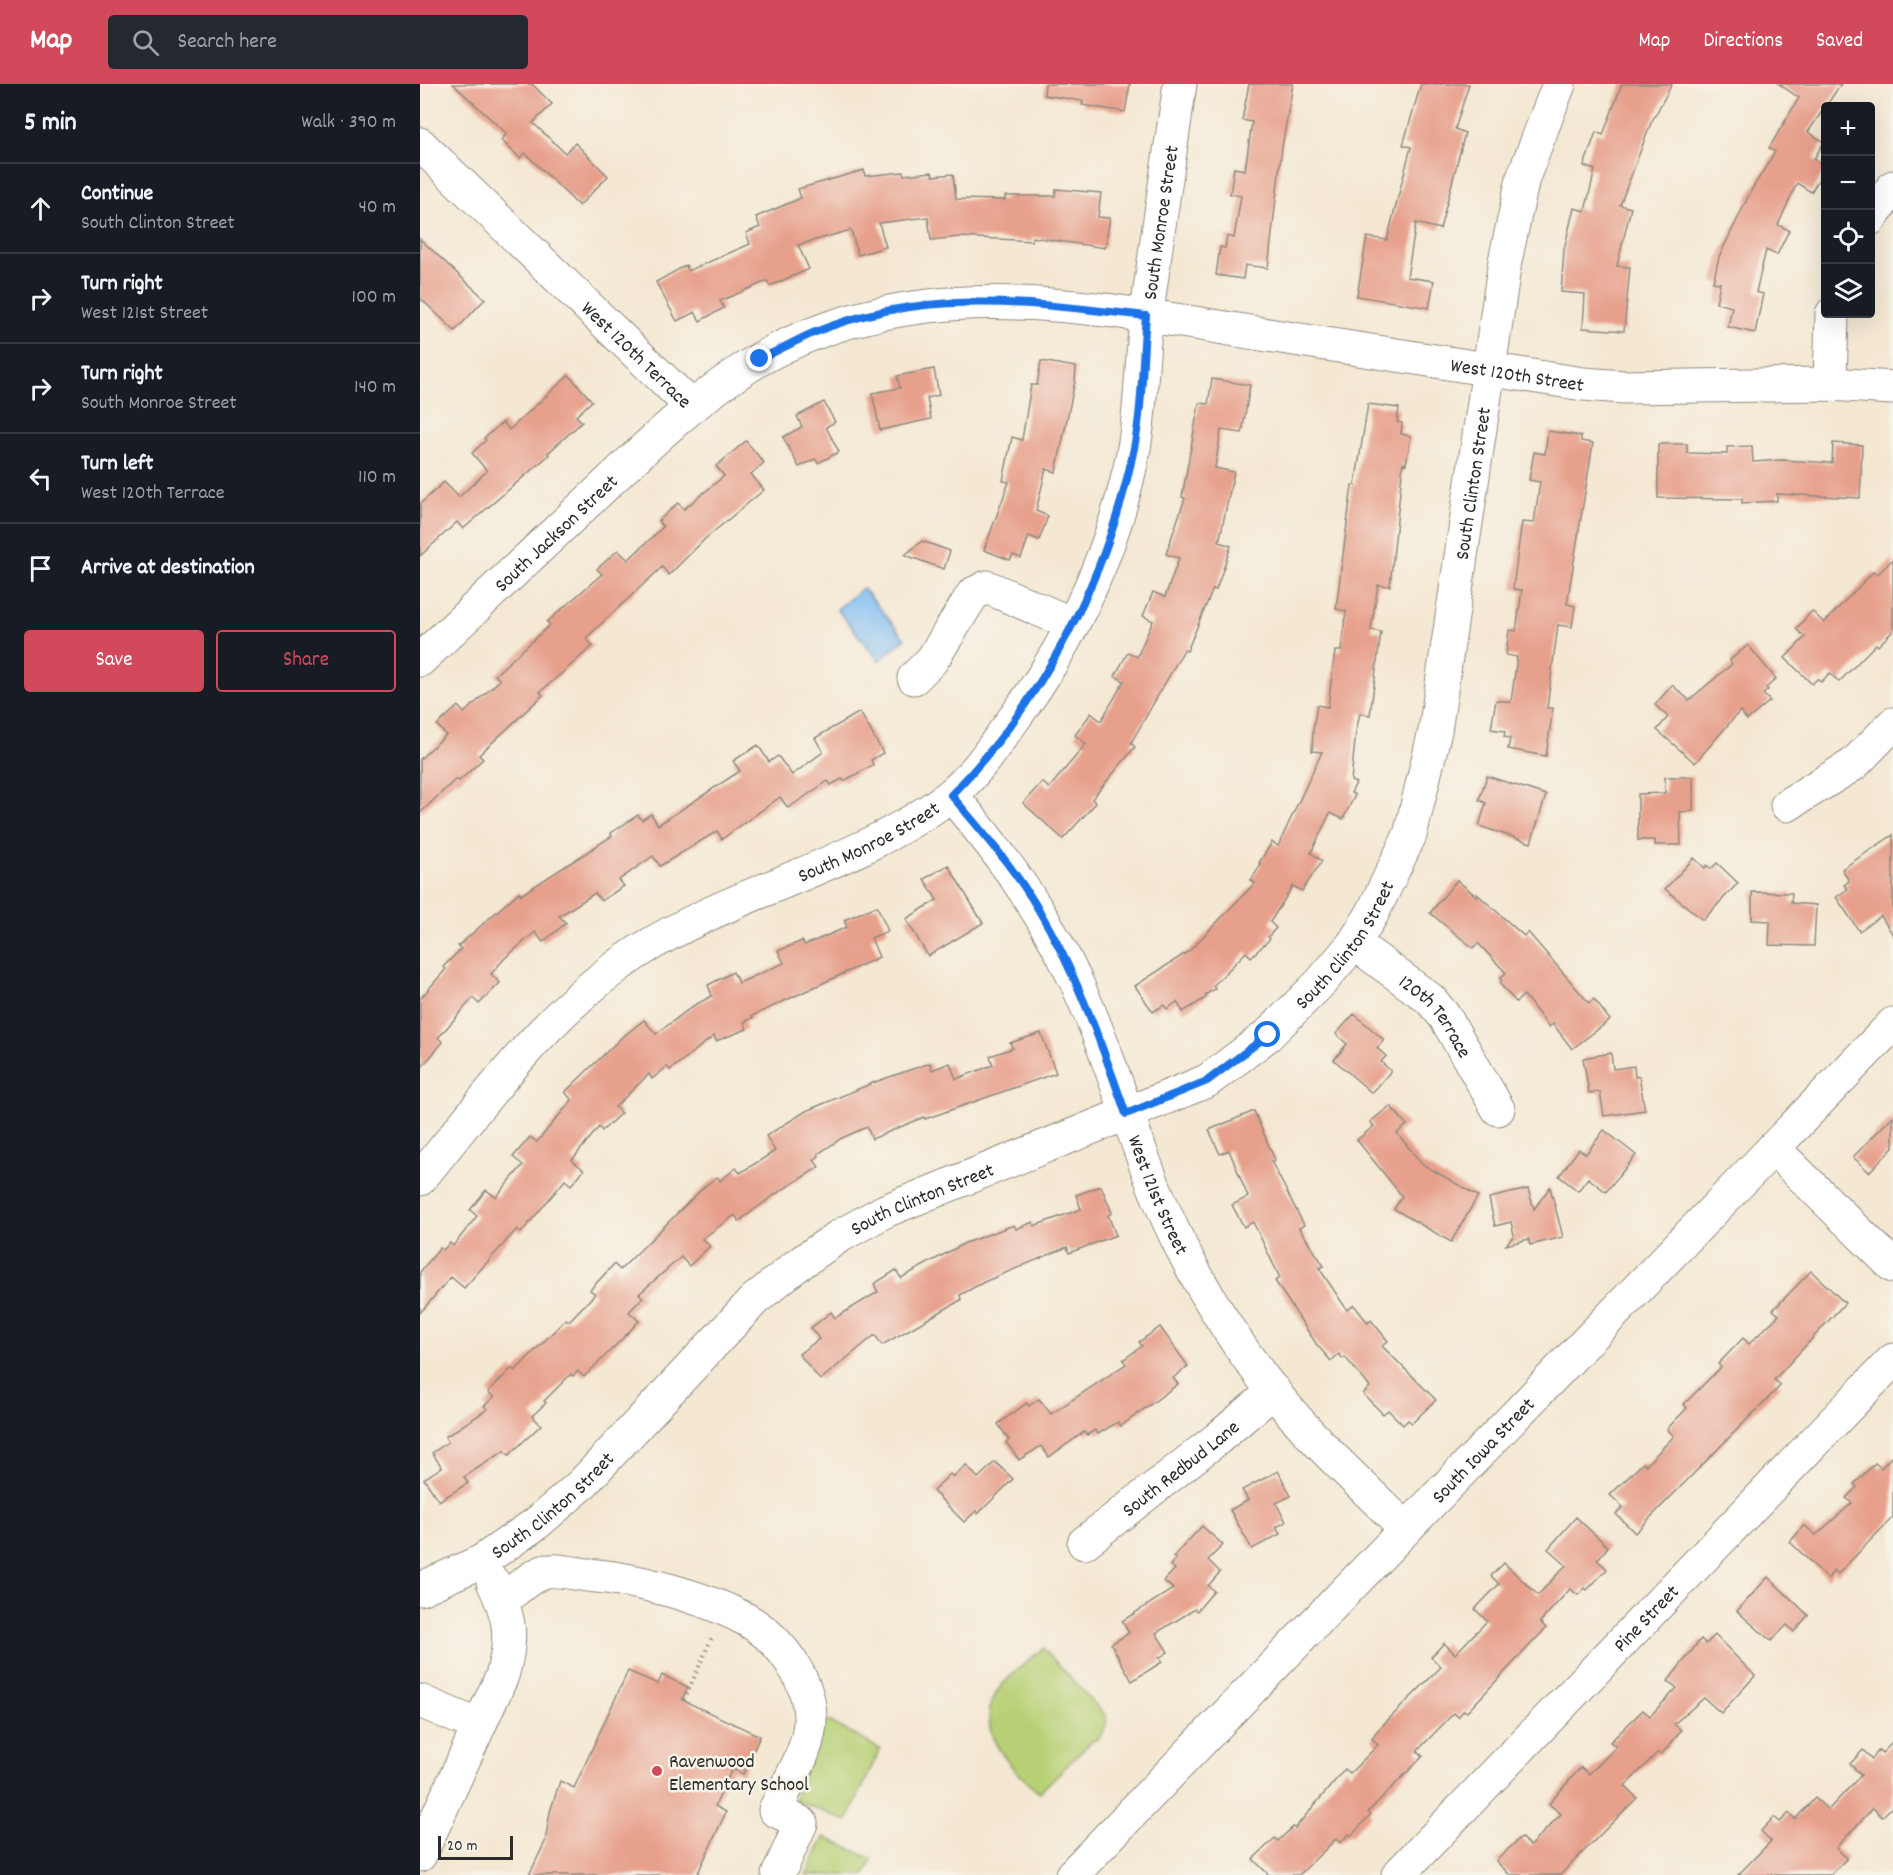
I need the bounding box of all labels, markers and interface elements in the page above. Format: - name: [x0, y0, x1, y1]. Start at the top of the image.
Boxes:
- search box: [108, 15, 528, 69]
- text: Map: [30, 22, 72, 62]
- icon: search: [129, 26, 162, 59]
- text: Search here: [177, 27, 277, 58]
- text: Map: [1639, 27, 1670, 57]
- text: Directions: [1703, 27, 1783, 57]
- text: Saved: [1816, 27, 1863, 57]
- map controls: [1821, 102, 1875, 318]
- button: +: [1821, 102, 1875, 156]
- text: 5 min: [24, 105, 77, 142]
- text: Walk · 390 m: [301, 109, 396, 137]
- street label: South Monroe Street: [1138, 144, 1188, 302]
- button: −: [1821, 156, 1875, 210]
- text: Continue: [81, 179, 153, 210]
- icon: ahead: [24, 192, 57, 225]
- text: 40 m: [358, 194, 396, 222]
- text: South Clinton Street: [81, 210, 235, 238]
- button: locate: [1821, 210, 1875, 264]
- button: layers: [1821, 264, 1875, 318]
- text: Turn right: [81, 269, 163, 300]
- icon: right: [24, 282, 57, 315]
- text: 100 m: [352, 284, 396, 312]
- street label: West 120th Terrace: [574, 296, 697, 416]
- text: West 121st Street: [81, 300, 208, 328]
- route end: [746, 345, 772, 371]
- street label: West 120th Street: [1448, 353, 1586, 401]
- text: Turn right: [81, 359, 163, 390]
- icon: right: [24, 372, 57, 405]
- text: 140 m: [354, 374, 396, 402]
- text: South Monroe Street: [81, 390, 237, 418]
- street label: South Clinton Street: [1450, 406, 1500, 562]
- text: Turn left: [81, 449, 153, 480]
- icon: left: [24, 462, 57, 495]
- text: 110 m: [358, 464, 396, 492]
- street label: South Jackson Street: [489, 469, 625, 600]
- text: West 120th Terrace: [81, 480, 225, 508]
- icon: arrive: [24, 552, 57, 585]
- text: Arrive at destination: [81, 553, 255, 584]
- button: Save: [24, 630, 204, 692]
- button: Share: [216, 630, 396, 692]
- street label: South Monroe Street: [794, 796, 947, 891]
- street label: South Clinton Street: [1290, 877, 1403, 1017]
- street label: 120th Terrace: [1392, 969, 1477, 1064]
- route start: [1254, 1021, 1280, 1047]
- street label: West 121st Street: [1119, 1132, 1194, 1261]
- street label: South Clinton Street: [846, 1157, 999, 1244]
- street label: South Iowa Street: [1426, 1392, 1543, 1511]
- street label: South Redbud Lane: [1117, 1415, 1247, 1525]
- street label: South Clinton Street: [486, 1447, 622, 1568]
- street label: Pine Street: [1608, 1580, 1687, 1660]
- place label: Ravenwood Elementary School: [669, 1749, 809, 1800]
- marker: Ravenwood Elementary School: [650, 1764, 664, 1778]
- scale bar: [438, 1833, 513, 1860]
- text: 20 m: [447, 1835, 477, 1858]

